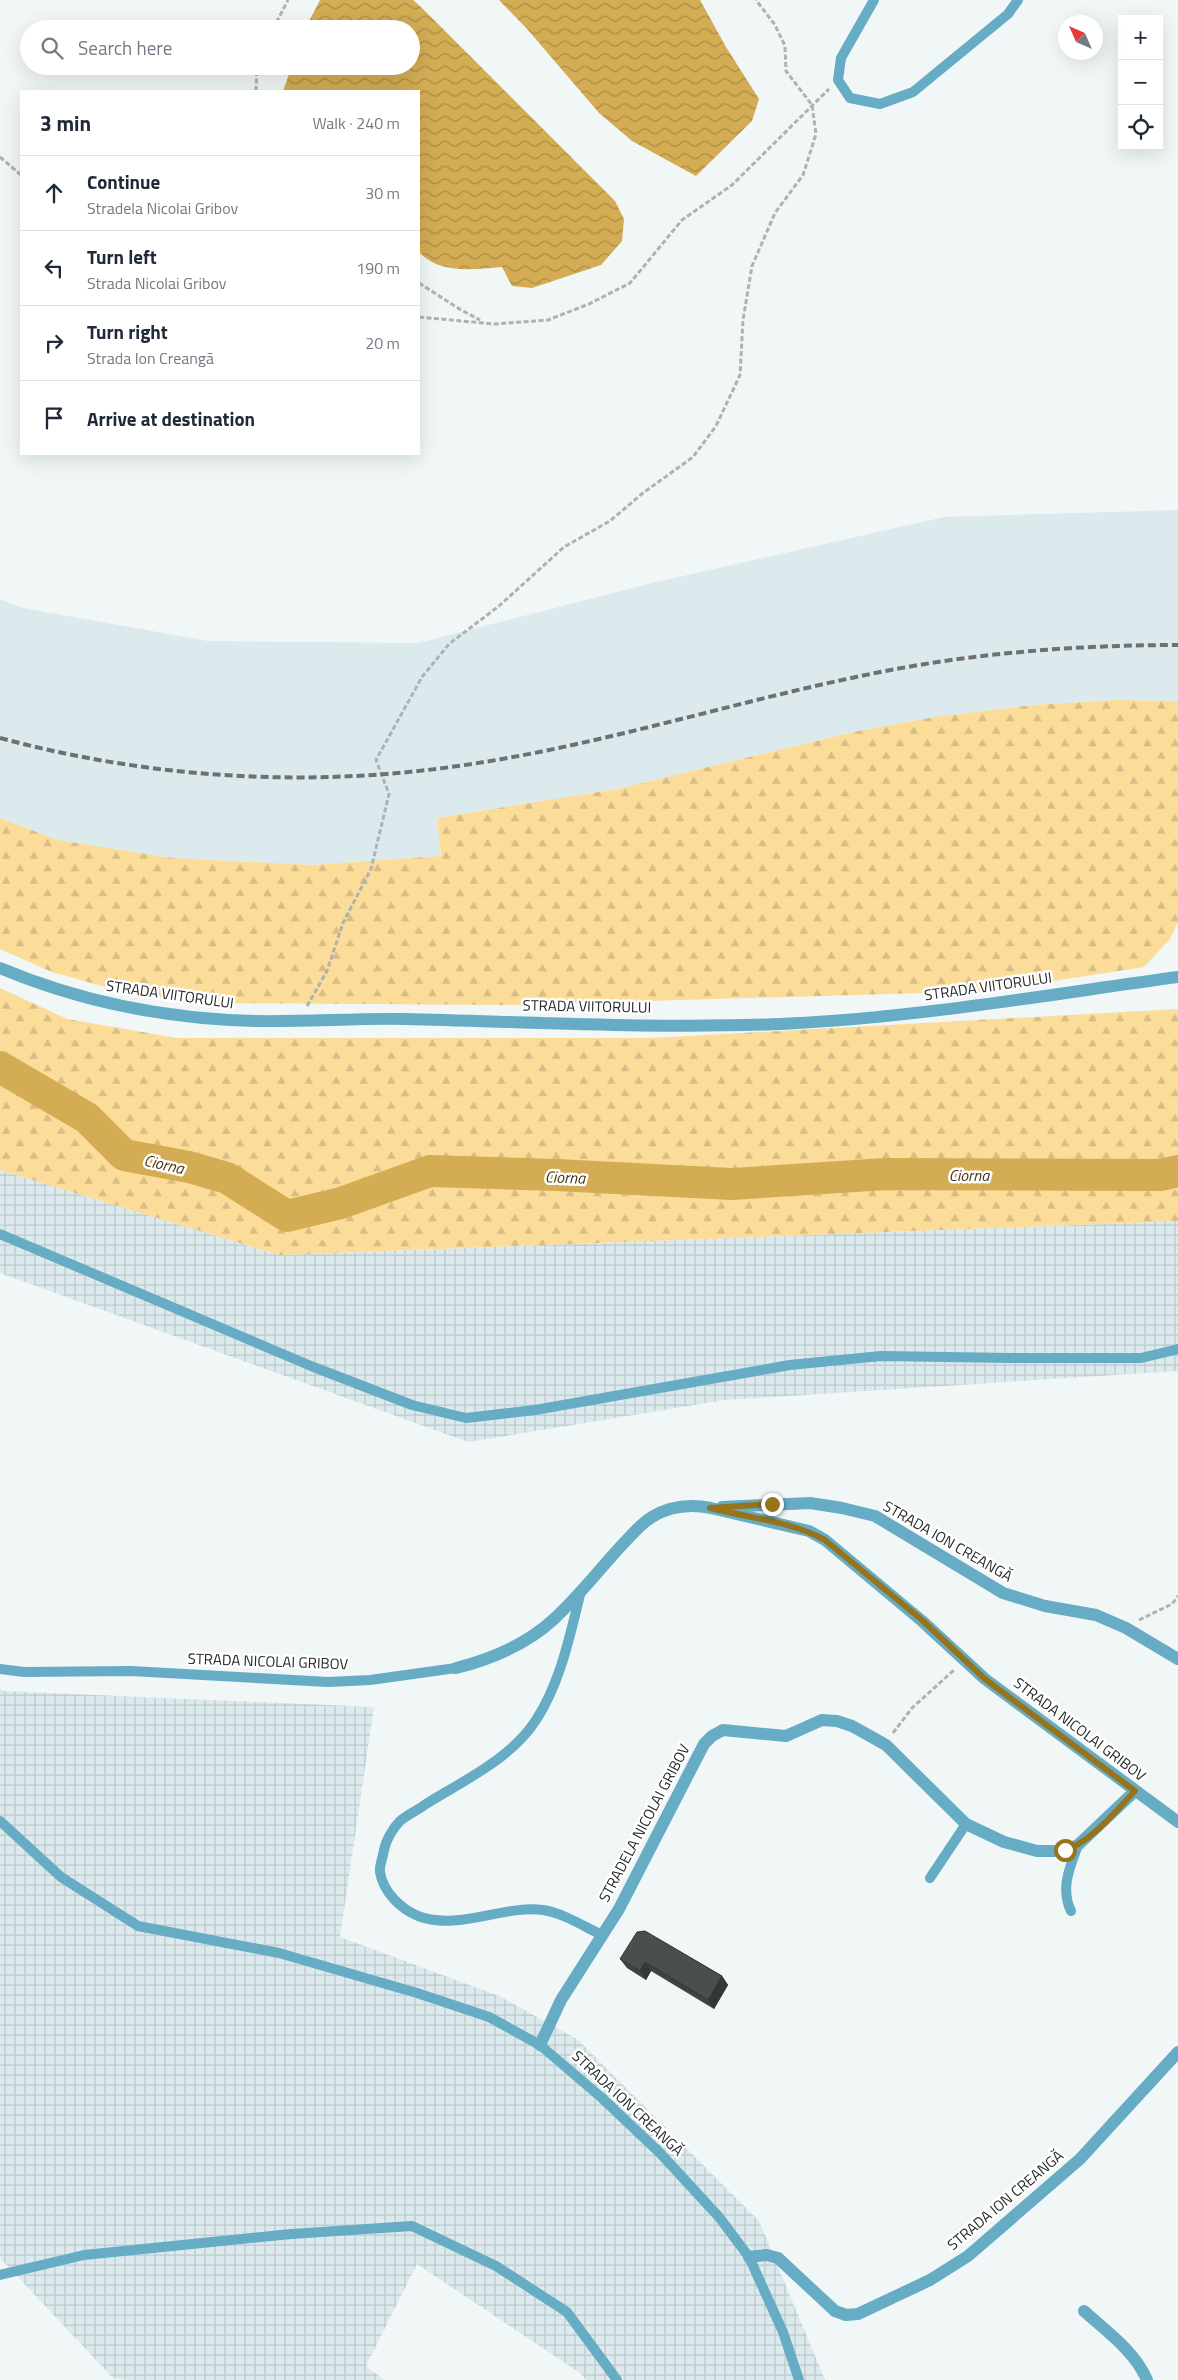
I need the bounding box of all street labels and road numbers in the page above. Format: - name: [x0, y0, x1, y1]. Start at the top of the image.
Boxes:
- street label: STRADA VIITORULUI: [923, 966, 1053, 1006]
- street label: STRADA VIITORULUI: [105, 974, 235, 1014]
- street label: STRADA VIITORULUI: [522, 993, 652, 1019]
- street label: STRADA ION CREANGĂ: [879, 1495, 1017, 1587]
- street label: STRADA NICOLAI GRIBOV: [187, 1647, 349, 1675]
- street label: STRADA NICOLAI GRIBOV: [1009, 1672, 1151, 1787]
- street label: STRADELA NICOLAI GRIBOV: [592, 1740, 696, 1906]
- street label: STRADA ION CREANGĂ: [567, 2045, 689, 2161]
- street label: STRADA ION CREANGĂ: [942, 2144, 1068, 2256]

